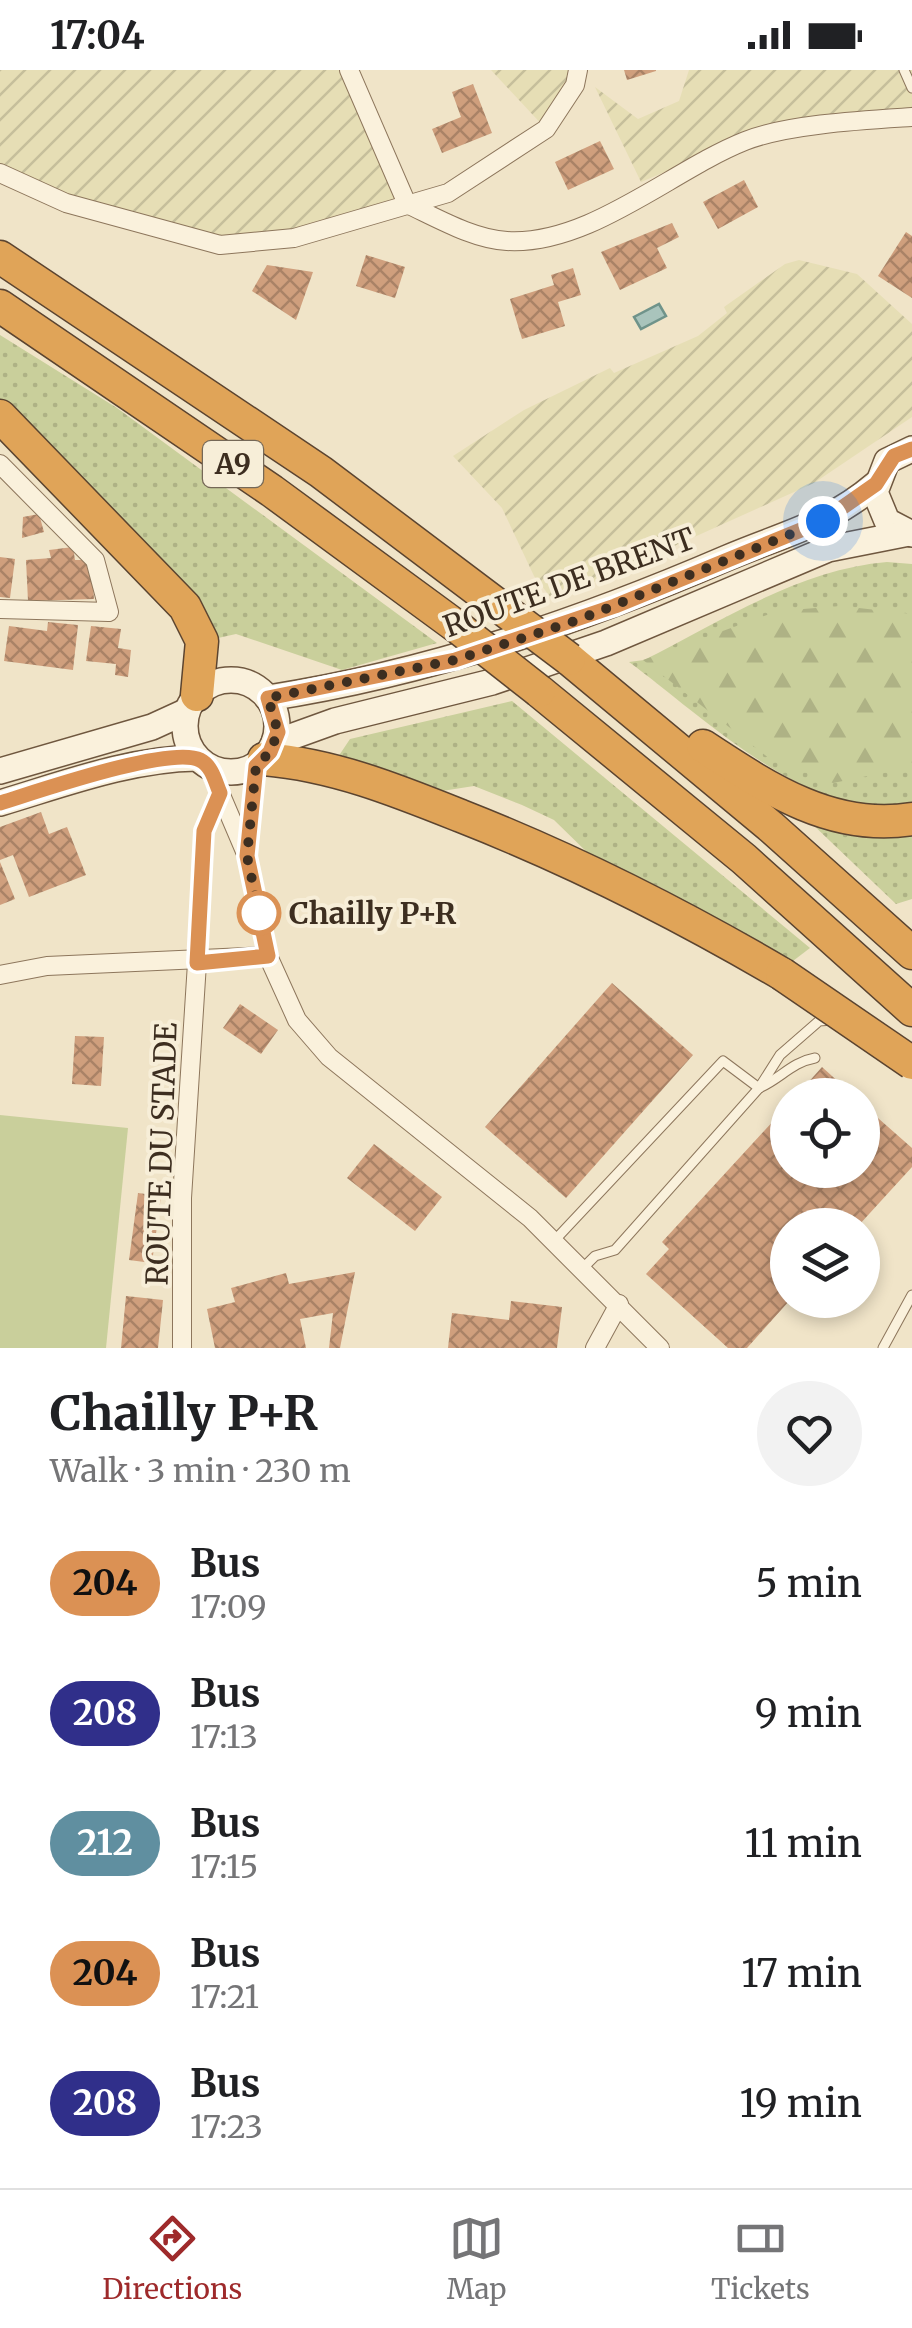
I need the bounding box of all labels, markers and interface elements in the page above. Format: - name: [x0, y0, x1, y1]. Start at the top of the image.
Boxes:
- text: 17:04: [50, 12, 145, 59]
- road number: A9: [203, 441, 263, 487]
- your location: [798, 496, 848, 546]
- street label: ROUTE DE BRENT: [438, 519, 700, 645]
- marker: Chailly P+R: [238, 892, 280, 934]
- place label: Chailly P+R: [289, 894, 457, 932]
- street label: ROUTE DU STADE: [137, 1022, 185, 1286]
- map controls: [770, 1078, 880, 1318]
- button: locate: [770, 1078, 880, 1188]
- button: layers: [770, 1208, 880, 1318]
- button: heart: [757, 1381, 862, 1486]
- text: Chailly P+R: [50, 1383, 318, 1443]
- text: Walk · 3 min · 230 m: [50, 1451, 351, 1491]
- text: Bus: [190, 1540, 260, 1587]
- text: 5 min: [756, 1560, 862, 1607]
- text: 204: [72, 1561, 138, 1605]
- text: 17:09: [190, 1587, 267, 1627]
- text: Bus: [190, 1670, 260, 1717]
- text: 9 min: [755, 1690, 862, 1737]
- text: 208: [73, 1691, 137, 1735]
- text: 17:13: [190, 1717, 258, 1757]
- text: Bus: [190, 1800, 260, 1847]
- text: 11 min: [745, 1820, 862, 1867]
- text: 212: [77, 1821, 133, 1865]
- text: 17:15: [190, 1847, 258, 1887]
- text: Bus: [190, 1930, 260, 1977]
- text: 17 min: [741, 1950, 862, 1997]
- text: 204: [72, 1951, 138, 1995]
- text: 17:21: [190, 1977, 259, 2017]
- text: Bus: [190, 2060, 260, 2107]
- text: 19 min: [739, 2080, 862, 2127]
- text: 208: [73, 2081, 137, 2125]
- text: 17:23: [190, 2107, 263, 2147]
- tab: Directions: [102, 2211, 242, 2307]
- tab: Map: [447, 2211, 506, 2307]
- tab: Tickets: [711, 2211, 810, 2307]

